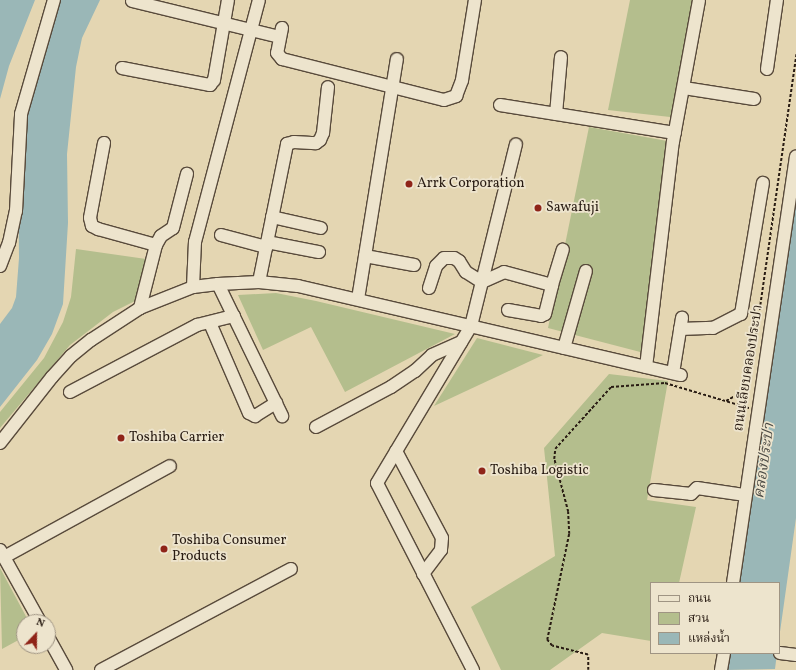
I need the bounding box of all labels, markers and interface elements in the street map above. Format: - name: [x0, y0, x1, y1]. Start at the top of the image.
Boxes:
- place label: Arrk Corporation: [417, 176, 525, 192]
- marker: Arrk Corporation: [404, 179, 414, 189]
- place label: Sawafuji: [546, 200, 599, 216]
- marker: Sawafuji: [533, 203, 543, 213]
- street label: ถนนเลียบคลองประปา: [731, 303, 767, 433]
- water label: คลองประปา: [751, 422, 779, 500]
- place label: Toshiba Carrier: [129, 430, 224, 446]
- marker: Toshiba Carrier: [116, 433, 126, 443]
- place label: Toshiba Logistic: [490, 463, 589, 479]
- marker: Toshiba Logistic: [477, 466, 487, 476]
- place label: Toshiba Consumer Products: [172, 533, 286, 566]
- marker: Toshiba Consumer Products: [159, 544, 169, 554]
- legend: [650, 582, 780, 654]
- text: ถนน: [688, 591, 711, 607]
- text: สวน: [688, 611, 709, 627]
- north arrow: [16, 614, 56, 654]
- text: N: [34, 615, 47, 632]
- text: แหล่งน้ำ: [688, 631, 730, 647]

